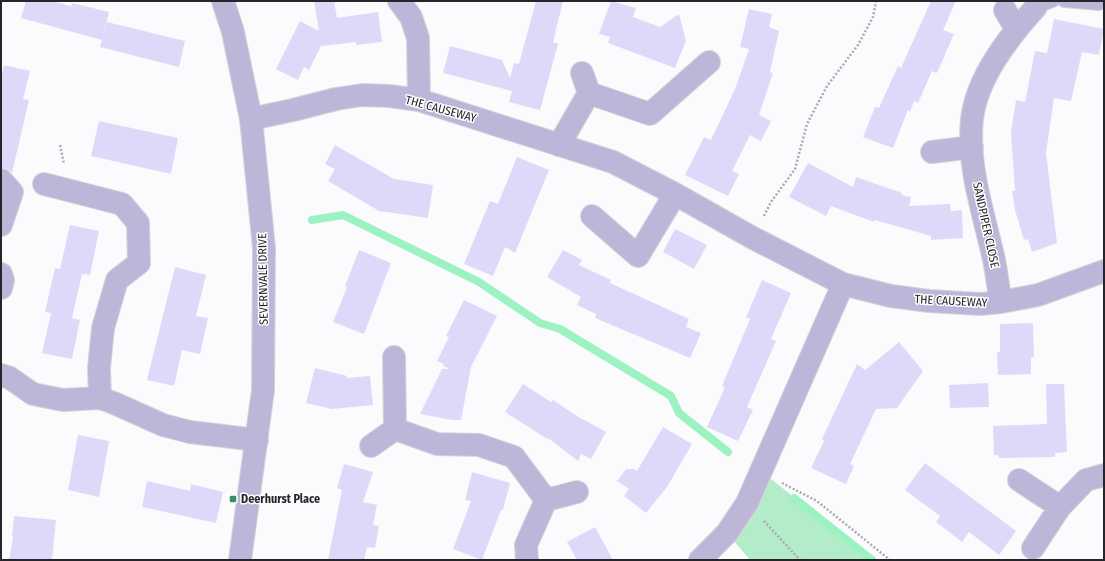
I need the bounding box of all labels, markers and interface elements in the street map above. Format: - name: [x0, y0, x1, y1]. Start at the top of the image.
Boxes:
- street label: THE CAUSEWAY: [404, 93, 478, 125]
- street label: SANDPIPER CLOSE: [970, 181, 1002, 269]
- street label: SEVERNVALE DRIVE: [255, 233, 271, 325]
- street label: THE CAUSEWAY: [914, 292, 988, 310]
- place label: Deerhurst Place: [241, 492, 320, 506]
- marker: Deerhurst Place: [228, 494, 238, 504]

